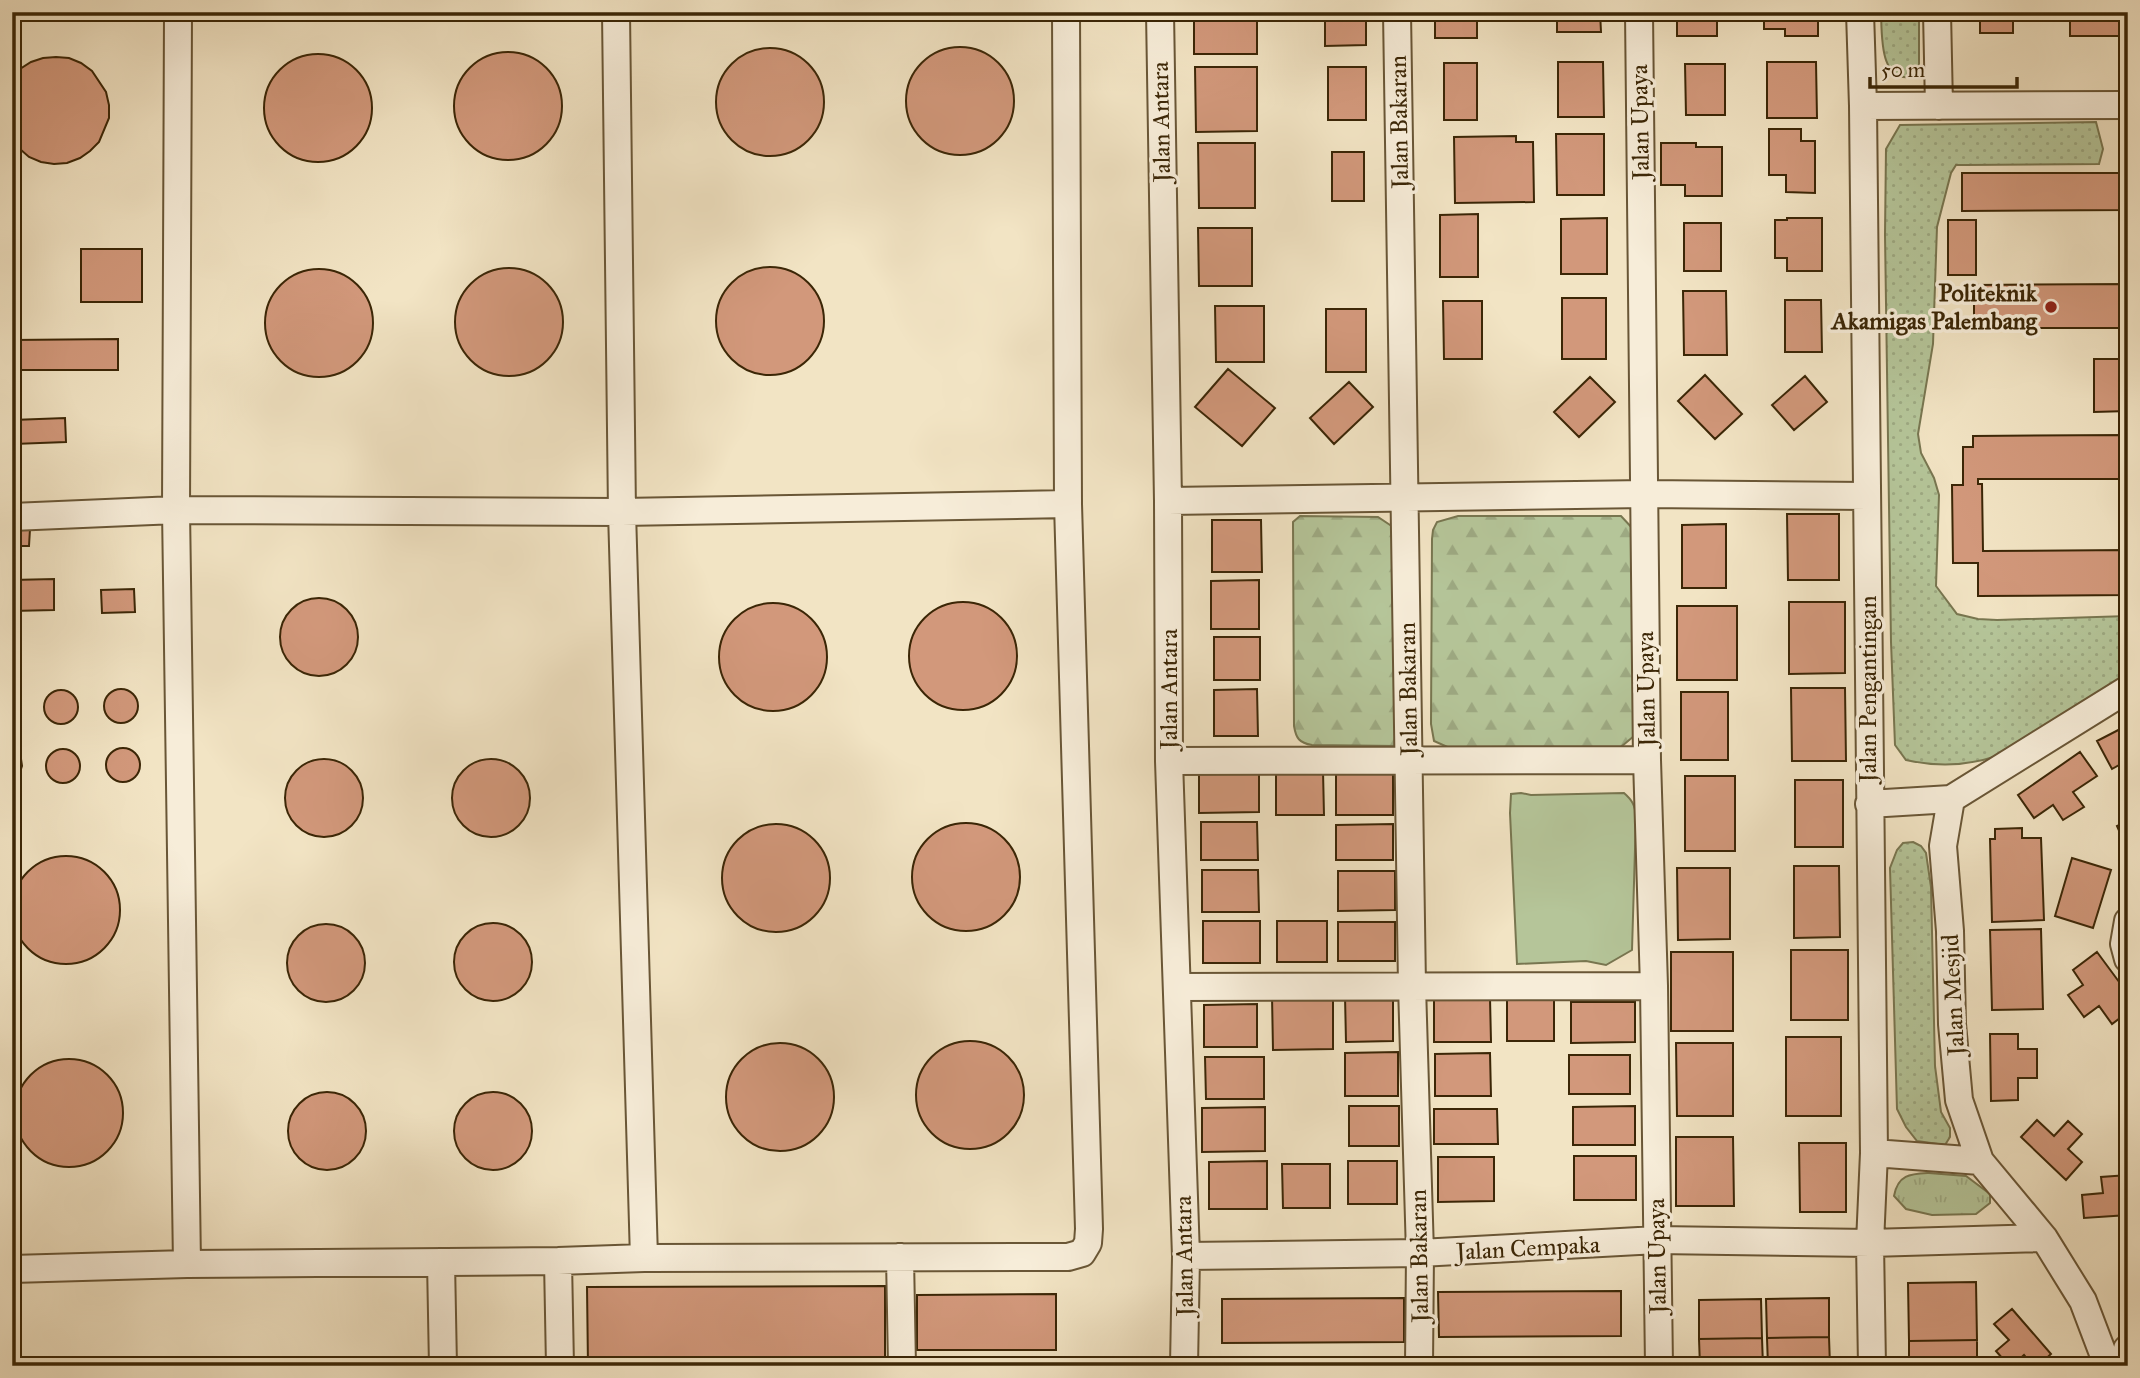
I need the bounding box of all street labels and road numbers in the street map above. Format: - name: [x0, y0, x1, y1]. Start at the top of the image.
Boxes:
- street label: Jalan Bakaran: [1383, 55, 1415, 192]
- street label: Jalan Antara: [1145, 60, 1177, 186]
- street label: Jalan Upaya: [1624, 63, 1656, 183]
- street label: Jalan Pengantingan: [1853, 596, 1883, 785]
- street label: Jalan Bakaran: [1392, 622, 1424, 759]
- street label: Jalan Antara: [1154, 628, 1184, 752]
- street label: Jalan Upaya: [1630, 630, 1662, 750]
- street label: Jalan Mesjid: [1935, 933, 1971, 1060]
- street label: Jalan Bakaran: [1403, 1189, 1435, 1326]
- street label: Jalan Antara: [1168, 1194, 1200, 1320]
- street label: Jalan Upaya: [1641, 1197, 1673, 1317]
- street label: Jalan Cempaka: [1452, 1229, 1602, 1267]

